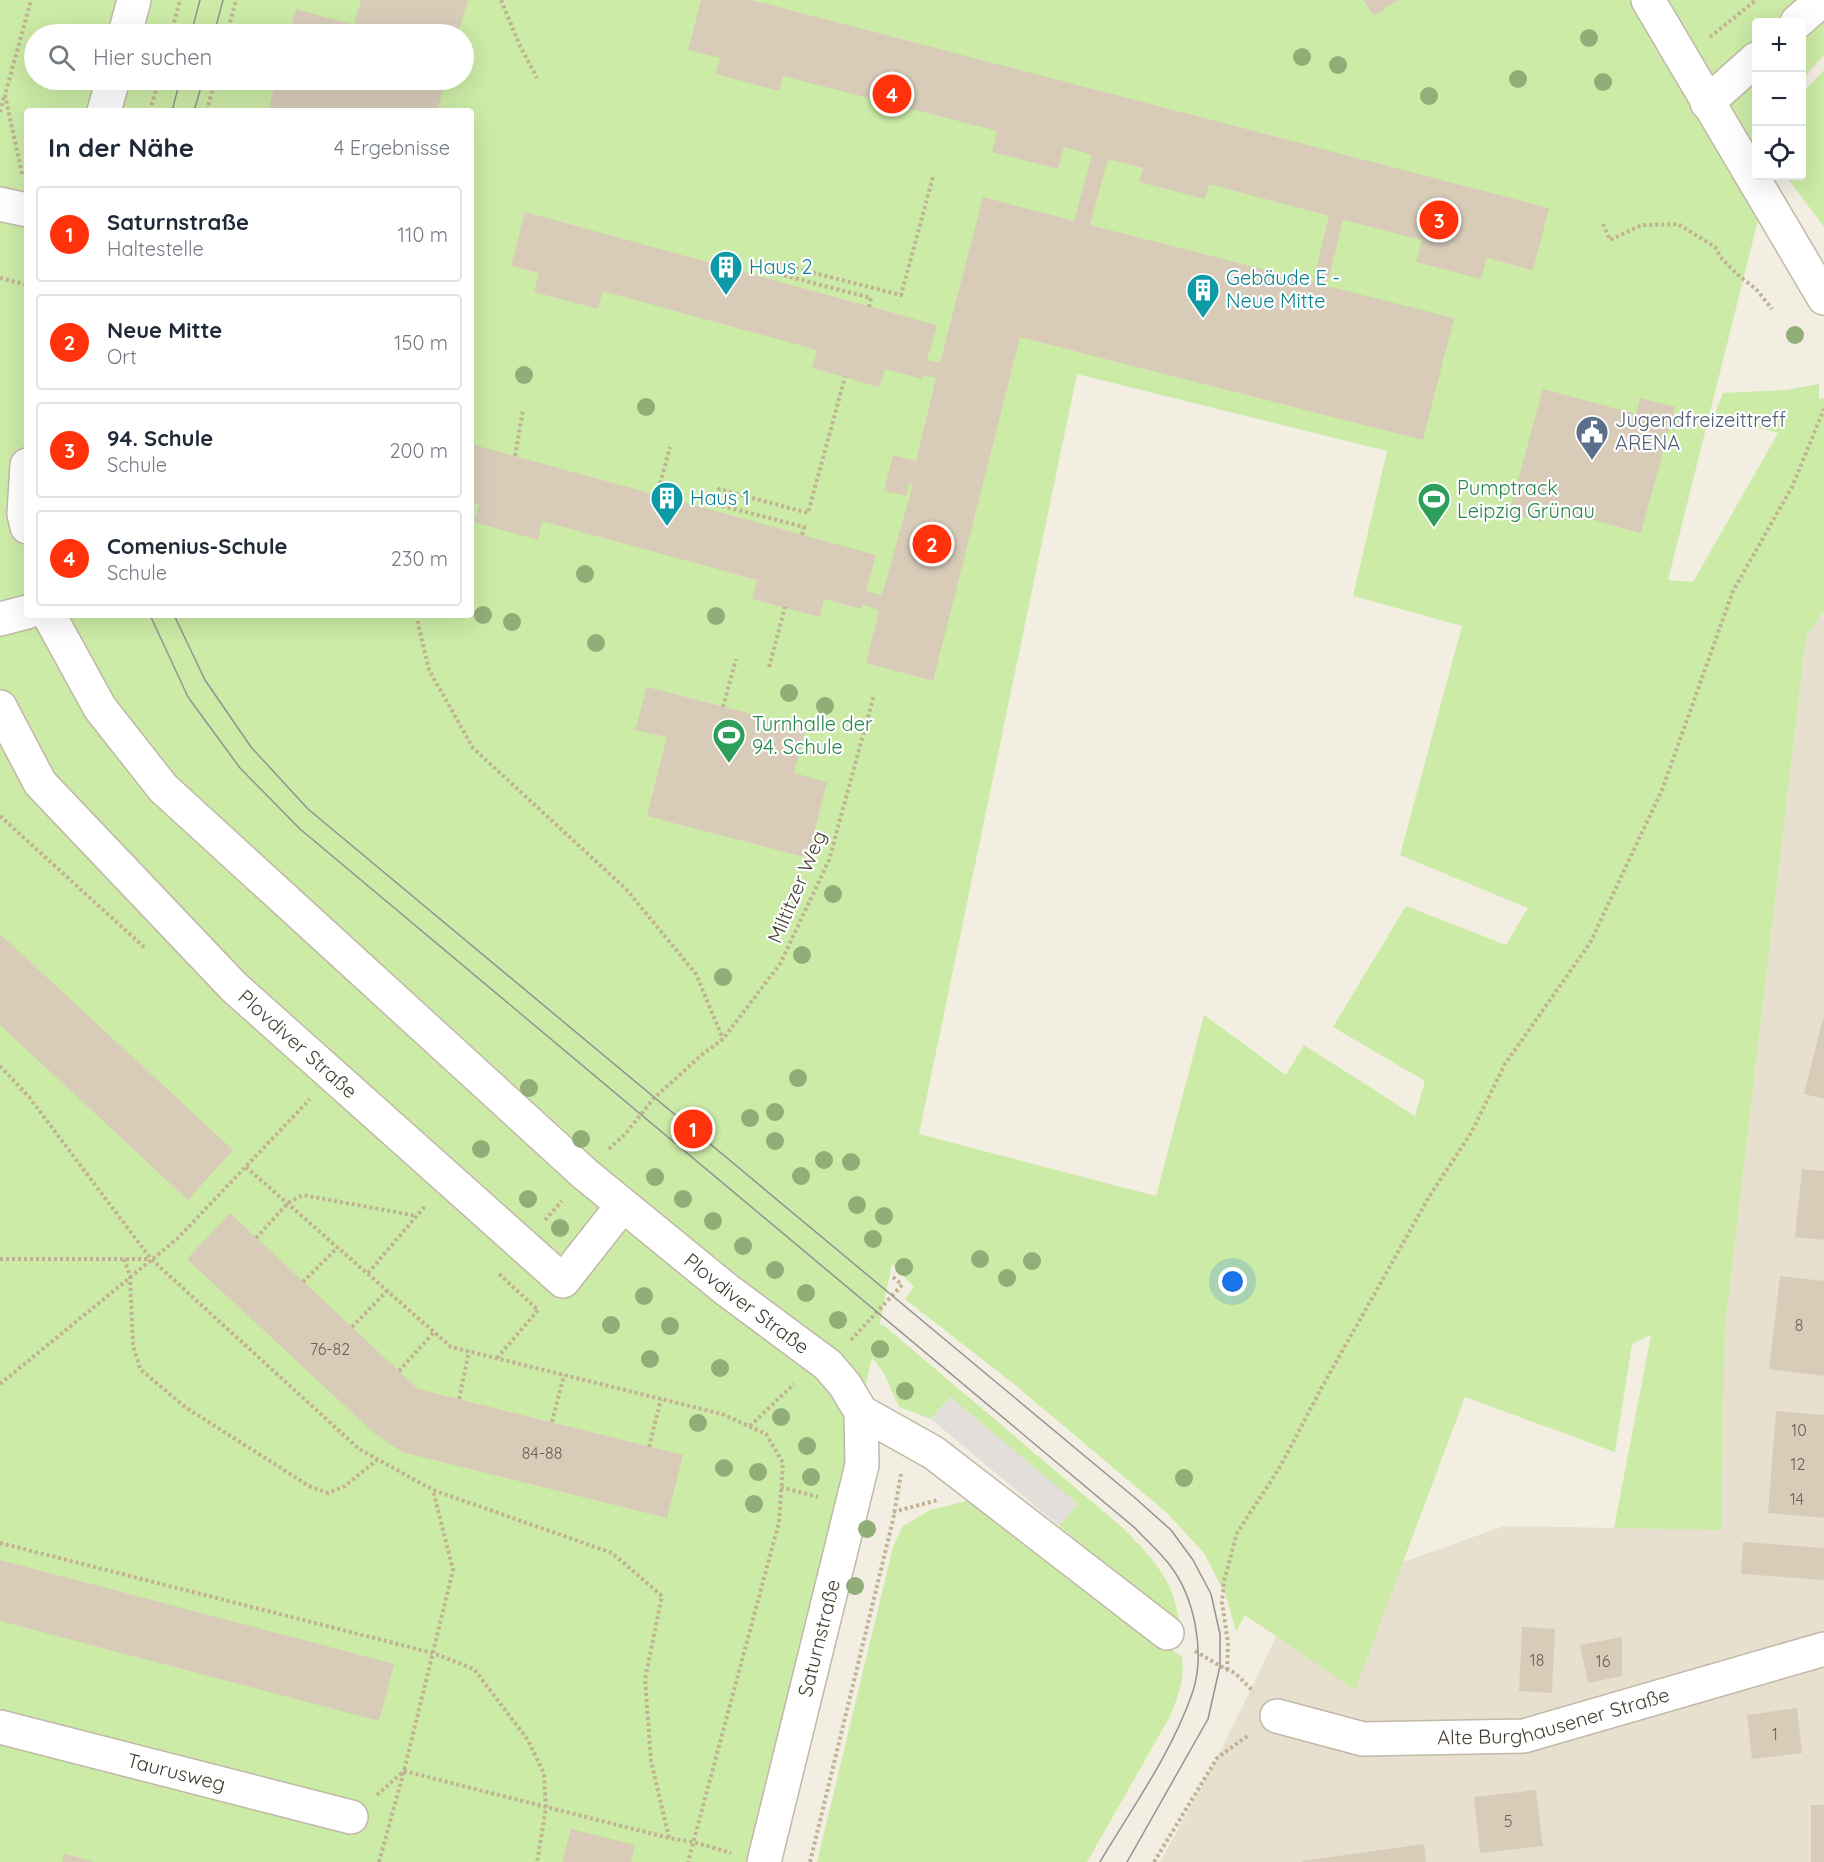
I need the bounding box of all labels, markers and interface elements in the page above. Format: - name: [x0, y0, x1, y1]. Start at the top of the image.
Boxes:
- map controls: [1752, 18, 1806, 180]
- button: +: [1752, 18, 1806, 72]
- search box: [24, 24, 474, 90]
- icon: search: [45, 41, 78, 74]
- text: Hier suchen: [93, 43, 212, 71]
- pin: 4: [872, 72, 912, 116]
- button: −: [1752, 72, 1806, 126]
- button: locate: [1752, 126, 1806, 180]
- text: In der Nähe: [48, 131, 194, 164]
- text: 4 Ergebnisse: [334, 135, 450, 160]
- pin: 3: [1420, 198, 1458, 242]
- text: Saturnstraße: [107, 208, 249, 236]
- text: 1: [66, 222, 73, 247]
- text: 110 m: [398, 222, 448, 247]
- text: Haltestelle: [107, 236, 204, 261]
- building icon: Haus 2: [708, 249, 744, 296]
- place label: Haus 2: [749, 254, 813, 279]
- place label: Gebäude E - Neue Mitte: [1226, 265, 1340, 313]
- building icon: Gebäude E - Neue Mitte: [1185, 272, 1221, 319]
- text: Neue Mitte: [107, 316, 222, 344]
- text: 2: [64, 330, 75, 355]
- text: 150 m: [394, 330, 448, 355]
- text: Ort: [107, 344, 137, 369]
- place label: Jugendfreizeittreff ARENA: [1615, 407, 1786, 455]
- public building icon: Jugendfreizeittreff ARENA: [1574, 414, 1610, 461]
- text: 94. Schule: [107, 424, 213, 452]
- text: 3: [64, 438, 75, 463]
- text: 200 m: [389, 438, 448, 463]
- text: Schule: [107, 452, 167, 477]
- place label: Pumptrack Leipzig Grünau: [1457, 475, 1595, 523]
- building icon: Haus 1: [649, 480, 685, 527]
- sports icon: Pumptrack Leipzig Grünau: [1416, 481, 1452, 528]
- place label: Haus 1: [690, 485, 750, 510]
- pin: 2: [912, 522, 952, 566]
- text: Comenius-Schule: [107, 532, 287, 560]
- text: 4: [64, 546, 75, 571]
- text: 230 m: [391, 546, 448, 571]
- text: Schule: [107, 560, 167, 585]
- place label: Turnhalle der 94. Schule: [752, 711, 873, 759]
- sports icon: Turnhalle der 94. Schule: [711, 717, 747, 764]
- street label: Miltitzer Weg: [762, 827, 831, 947]
- street label: Plovdiver Straße: [233, 984, 363, 1103]
- pin: 1: [674, 1106, 712, 1152]
- street label: Plovdiver Straße: [679, 1247, 815, 1359]
- your location: [1218, 1267, 1247, 1296]
- house number: 8: [1795, 1315, 1803, 1335]
- house number: 76-82: [310, 1339, 350, 1359]
- house number: 10: [1791, 1420, 1807, 1440]
- house number: 84-88: [522, 1443, 562, 1463]
- house number: 12: [1791, 1454, 1806, 1474]
- house number: 14: [1790, 1489, 1804, 1509]
- street label: Saturnstraße: [792, 1577, 845, 1699]
- house number: 18: [1530, 1650, 1544, 1670]
- house number: 16: [1596, 1651, 1611, 1671]
- street label: Alte Burghausener Straße: [1437, 1682, 1672, 1750]
- house number: 1: [1772, 1724, 1778, 1744]
- street label: Taurusweg: [125, 1747, 228, 1796]
- house number: 5: [1504, 1811, 1512, 1831]

